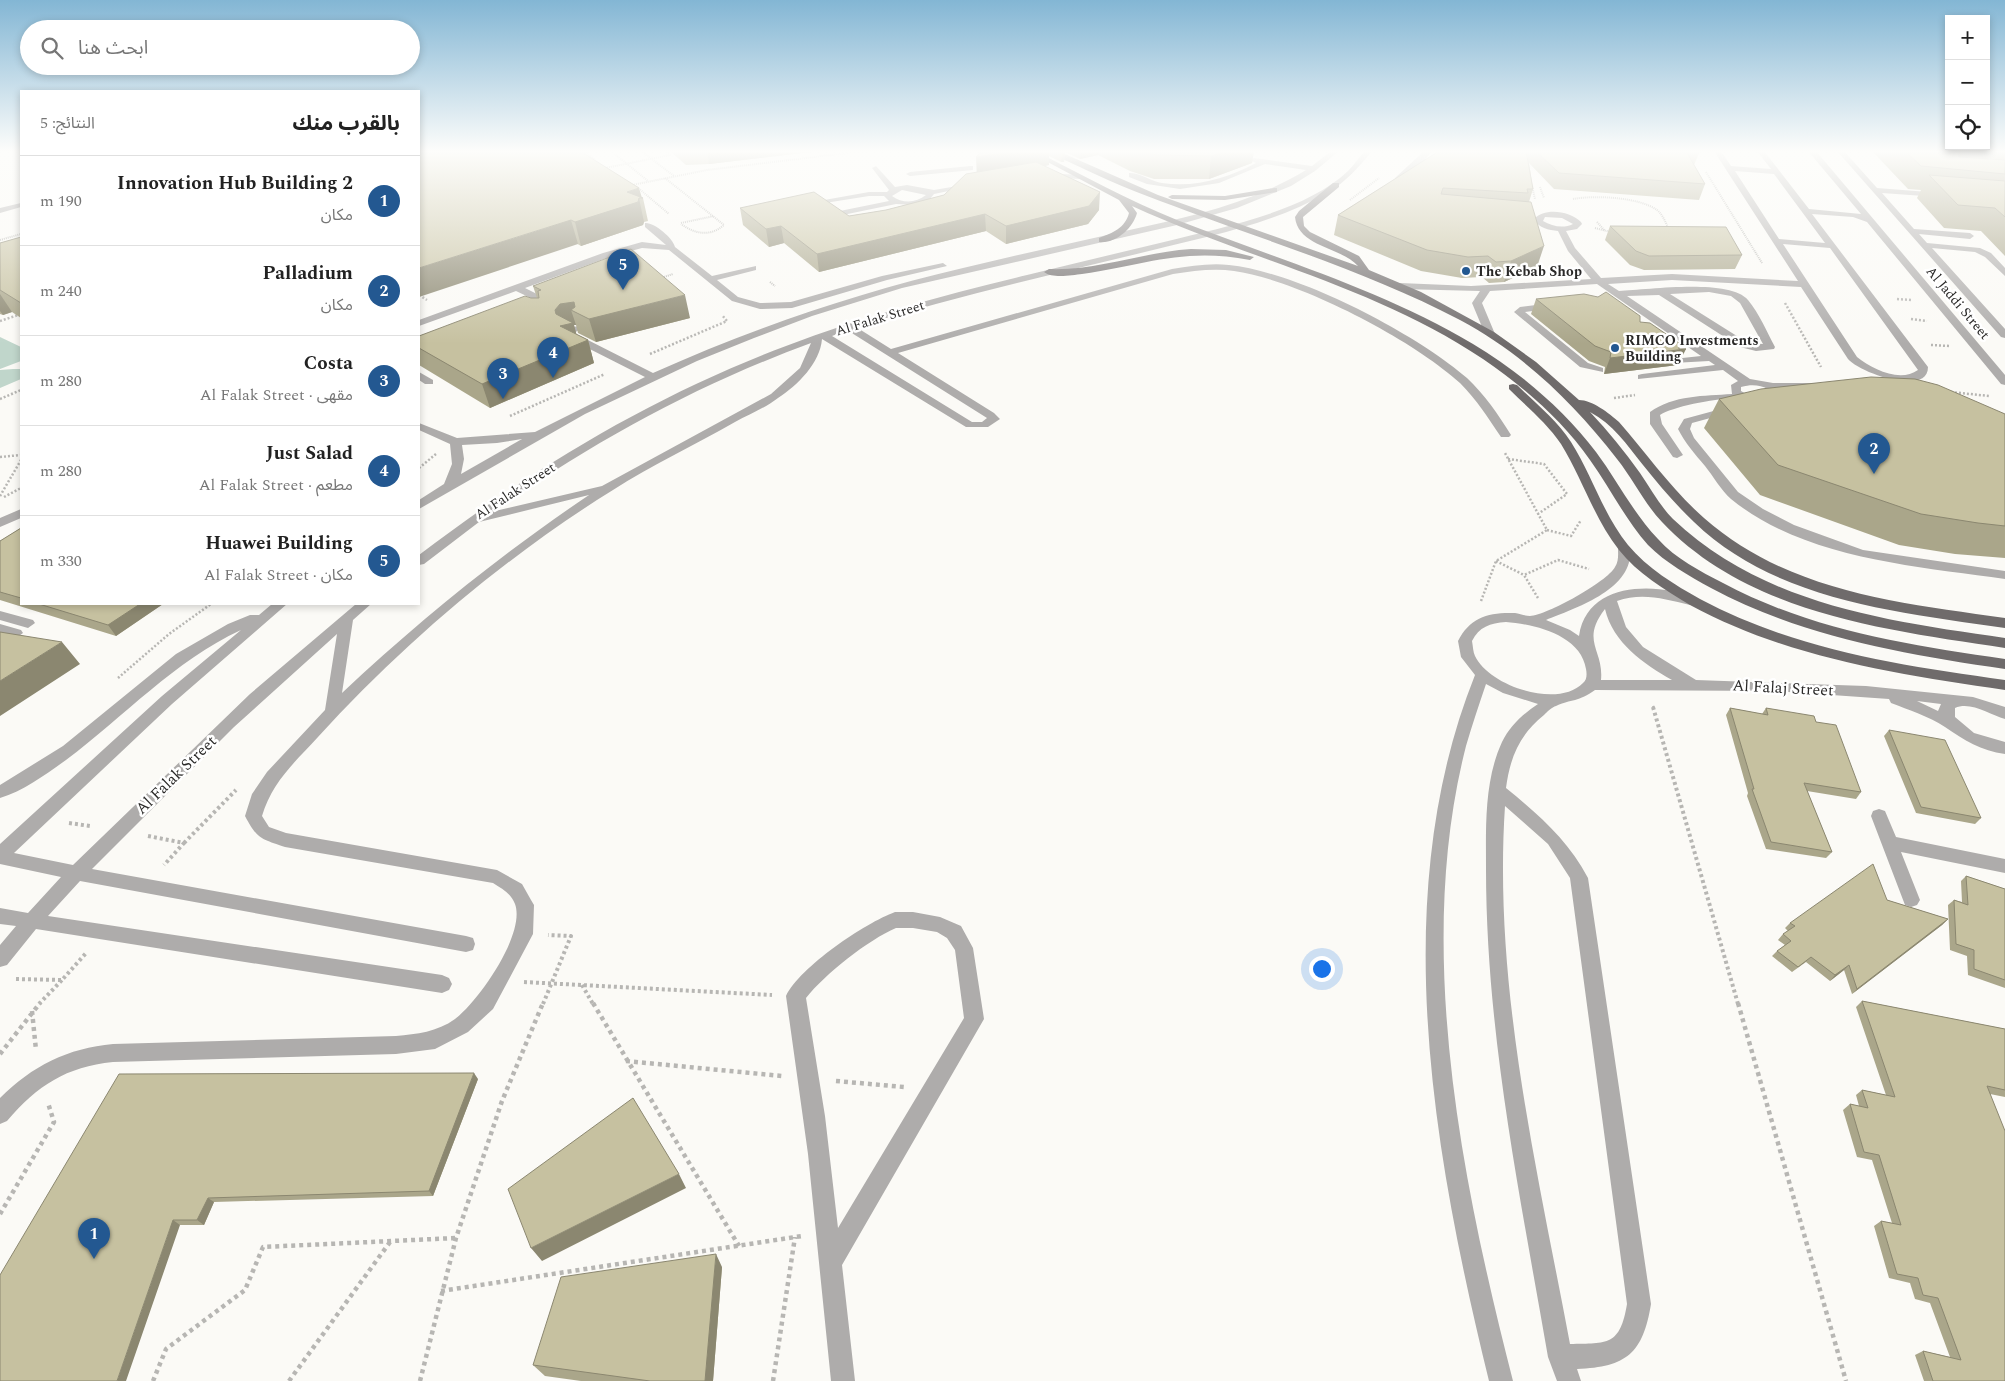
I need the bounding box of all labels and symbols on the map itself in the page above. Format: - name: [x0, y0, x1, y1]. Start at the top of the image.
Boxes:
- pin: 5: [607, 249, 639, 290]
- place label: The Kebab Shop: [1476, 261, 1582, 282]
- street label: Al Jaddi Street: [1921, 262, 1995, 344]
- marker: The Kebab Shop: [1460, 265, 1472, 277]
- street label: Al Falak Street: [833, 294, 927, 341]
- place label: RIMCO Investments Building: [1625, 330, 1759, 367]
- pin: 4: [537, 337, 569, 378]
- marker: RIMCO Investments Building: [1609, 342, 1621, 354]
- pin: 3: [487, 358, 519, 399]
- pin: 2: [1858, 433, 1890, 474]
- street label: Al Falak Street: [471, 457, 559, 525]
- street label: Al Falaj Street: [1732, 673, 1835, 703]
- street label: Al Falak Street: [130, 730, 222, 820]
- your location: [1309, 956, 1335, 982]
- pin: 1: [78, 1218, 110, 1259]

